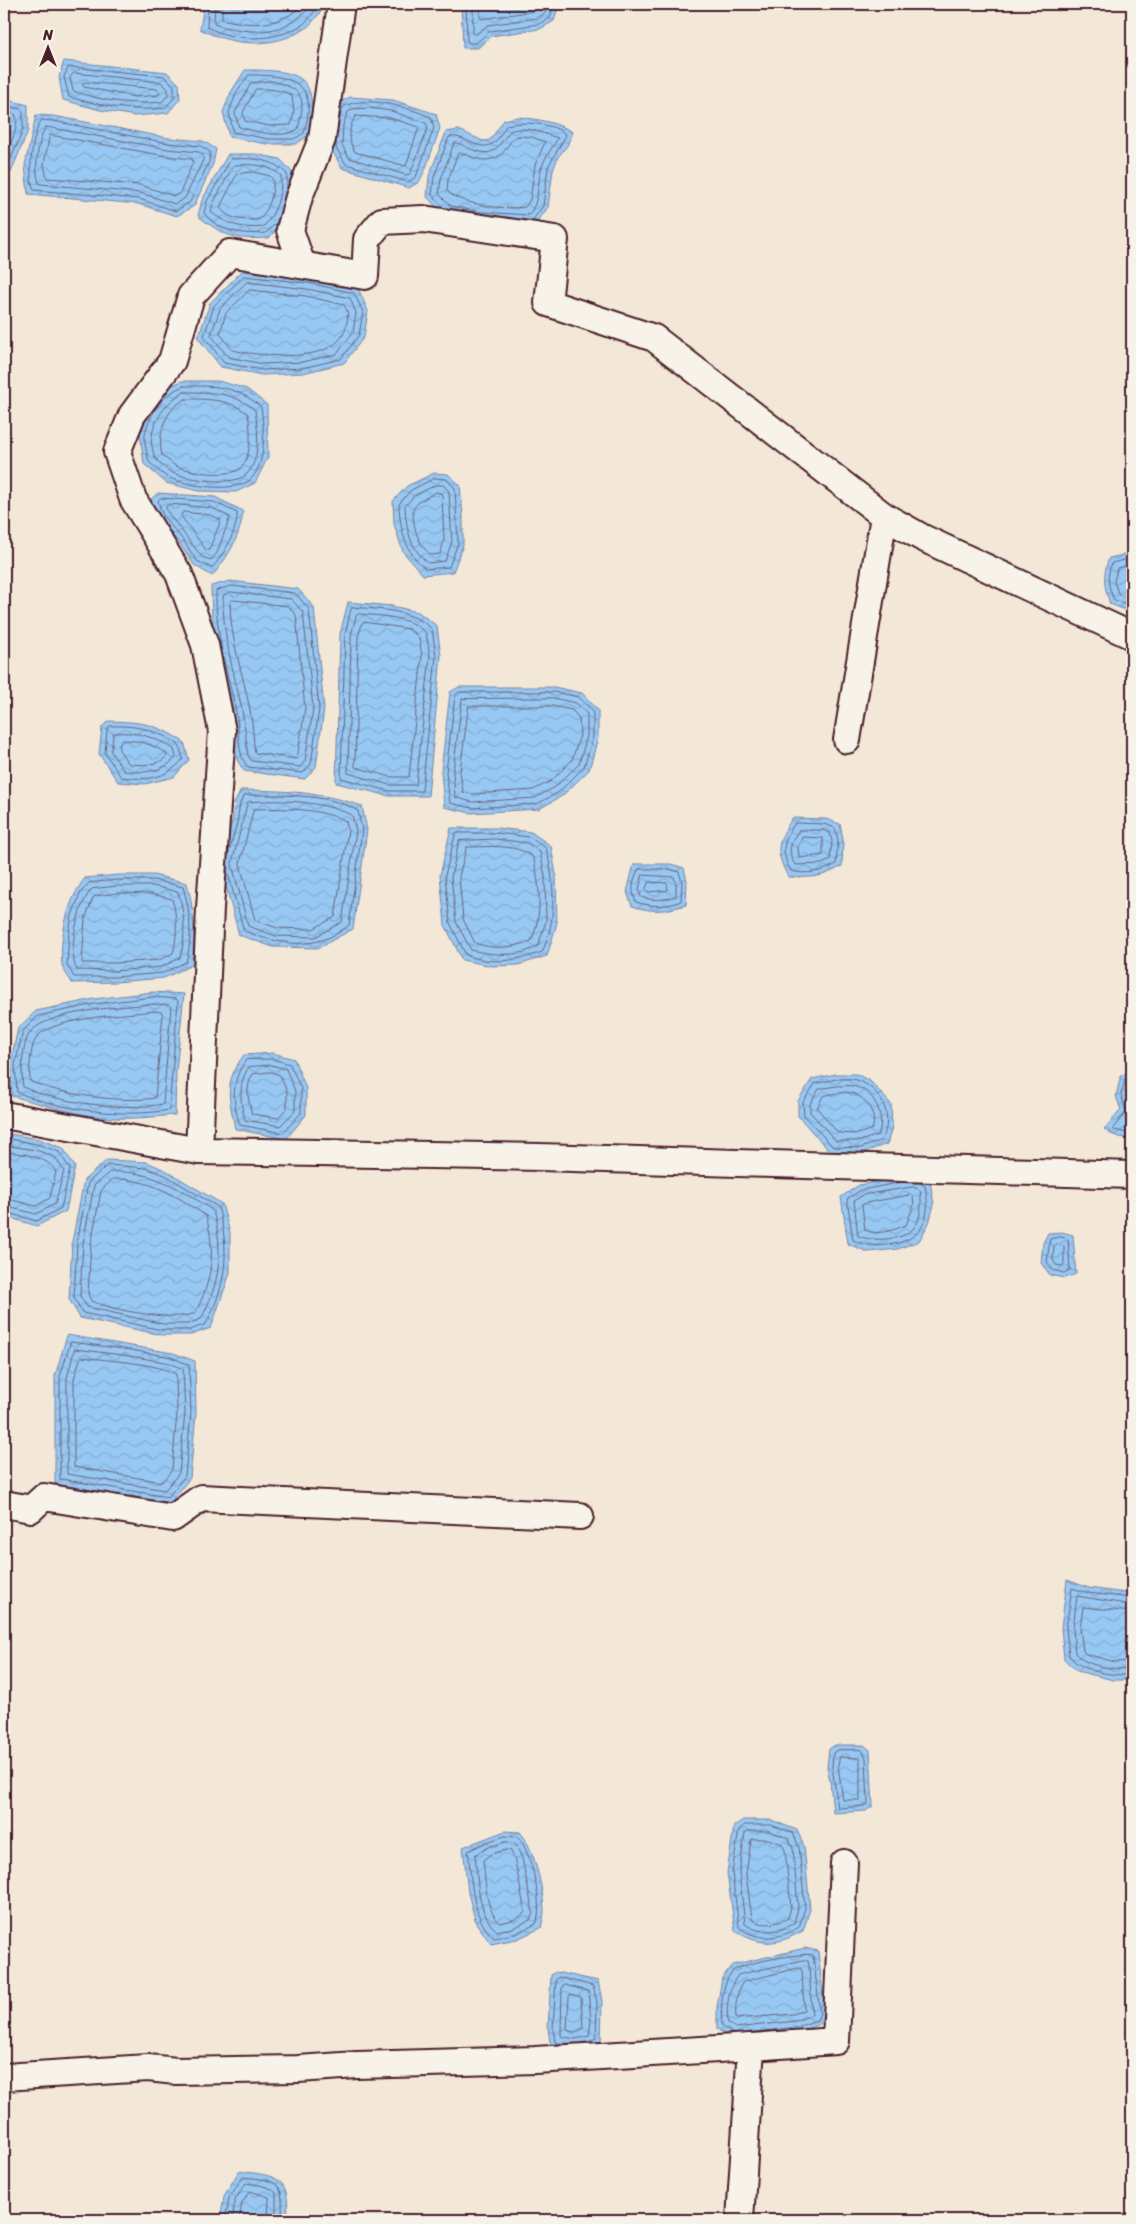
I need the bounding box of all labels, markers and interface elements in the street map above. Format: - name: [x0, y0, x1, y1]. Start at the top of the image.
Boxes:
- north arrow: [22, 22, 72, 72]
- text: N: [42, 23, 53, 48]

